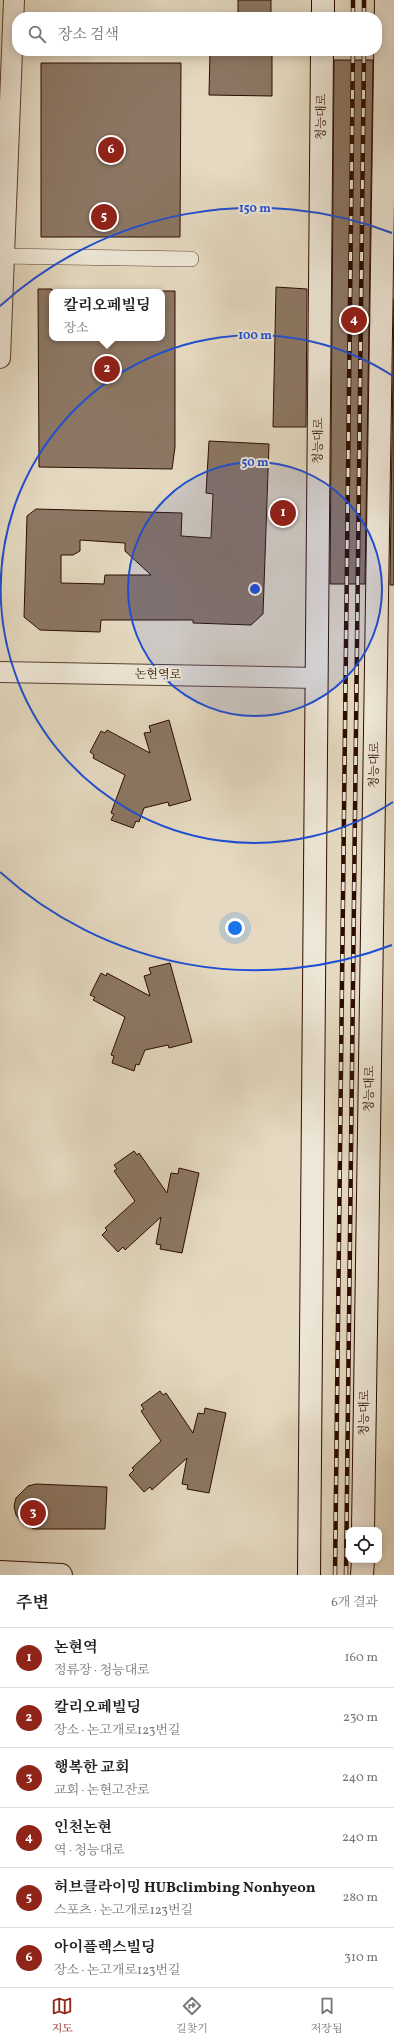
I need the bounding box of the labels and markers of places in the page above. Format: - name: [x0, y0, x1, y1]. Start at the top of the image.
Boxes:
- pin: 6: [98, 135, 124, 165]
- pin: 5: [91, 202, 117, 232]
- pin: 4: [341, 305, 367, 335]
- pin: 2: [94, 354, 120, 384]
- pin: 1: [270, 498, 296, 528]
- centre of rings: [248, 582, 262, 596]
- pin: 3: [20, 1498, 46, 1528]

